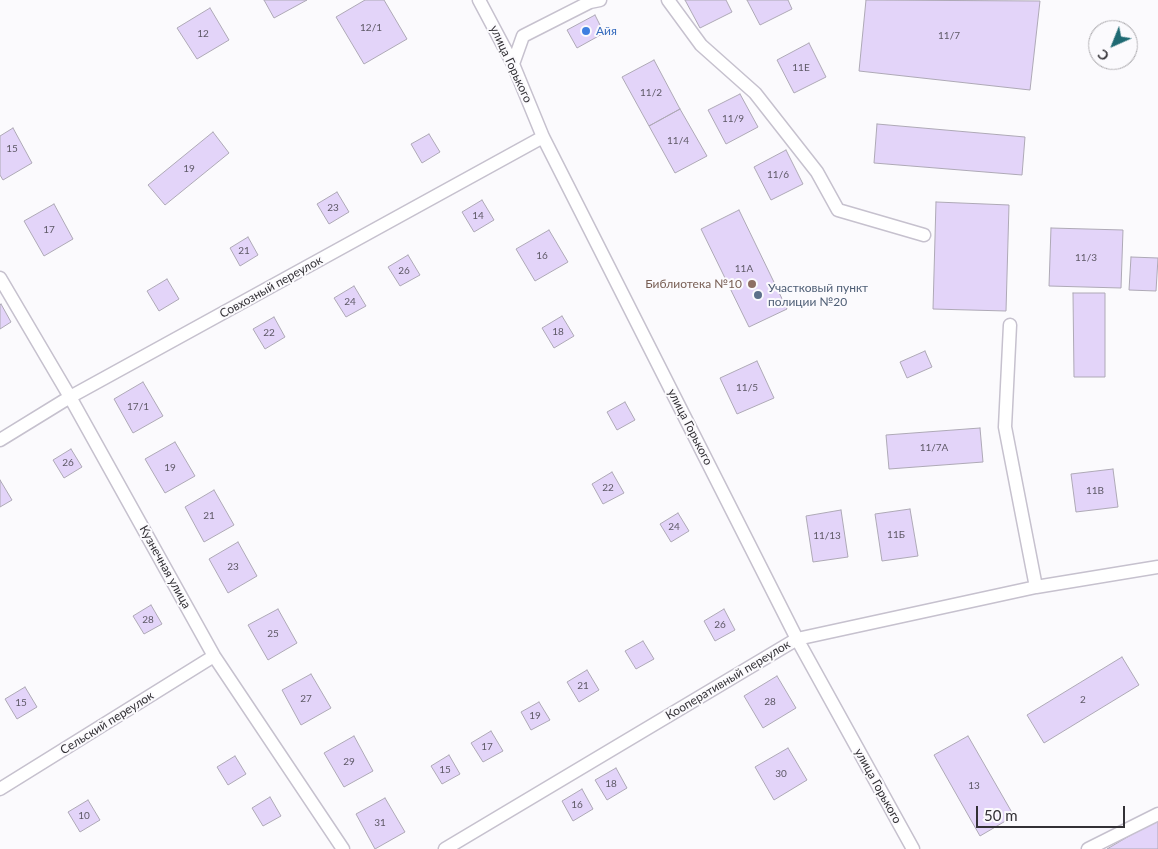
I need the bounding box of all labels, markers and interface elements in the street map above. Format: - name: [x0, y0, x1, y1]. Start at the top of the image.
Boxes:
- north arrow: [1088, 20, 1138, 70]
- house number: 12/1: [360, 22, 382, 34]
- street label: улица Горького: [487, 23, 535, 105]
- place label: Айя: [596, 24, 617, 38]
- marker: Айя: [580, 25, 592, 37]
- house number: 12: [197, 28, 209, 40]
- house number: 11/7: [938, 30, 960, 42]
- text: С: [1094, 46, 1112, 65]
- house number: 11Е: [792, 62, 810, 74]
- house number: 11/2: [640, 87, 662, 99]
- house number: 11/9: [722, 113, 744, 125]
- house number: 11/4: [667, 135, 689, 147]
- house number: 15: [6, 143, 18, 155]
- house number: 19: [183, 163, 195, 175]
- house number: 11/6: [767, 169, 789, 181]
- house number: 23: [327, 202, 339, 214]
- house number: 14: [472, 210, 484, 222]
- house number: 17: [43, 224, 55, 236]
- house number: 21: [238, 245, 250, 257]
- house number: 16: [536, 250, 548, 262]
- house number: 11/3: [1075, 252, 1097, 264]
- street label: Совхозный переулок: [217, 253, 325, 321]
- house number: 11А: [735, 263, 753, 275]
- house number: 26: [398, 265, 410, 277]
- place label: Библиотека №10: [645, 277, 742, 291]
- marker: Библиотека №10: [746, 278, 758, 290]
- place label: Участковый пункт полиции №20: [768, 281, 868, 309]
- marker: Участковый пункт полиции №20: [752, 289, 764, 301]
- house number: 24: [344, 296, 356, 308]
- house number: 18: [552, 326, 564, 338]
- house number: 22: [263, 327, 275, 339]
- house number: 11/5: [736, 382, 758, 394]
- street label: улица Горького: [665, 386, 715, 468]
- house number: 17/1: [127, 401, 149, 413]
- house number: 11/7А: [920, 442, 948, 454]
- house number: 26: [62, 457, 74, 469]
- house number: 19: [164, 462, 176, 474]
- house number: 22: [602, 482, 614, 494]
- house number: 11В: [1086, 485, 1104, 497]
- house number: 21: [203, 510, 215, 522]
- house number: 24: [668, 521, 680, 533]
- street label: Кузнечная улица: [136, 523, 194, 611]
- house number: 11Б: [887, 529, 905, 541]
- house number: 11/13: [813, 530, 841, 542]
- house number: 23: [227, 561, 239, 573]
- house number: 28: [142, 614, 154, 626]
- house number: 26: [714, 619, 726, 631]
- house number: 25: [267, 628, 279, 640]
- street label: Кооперативный переулок: [663, 637, 793, 723]
- house number: 21: [577, 680, 589, 692]
- street label: Сельский переулок: [58, 688, 156, 758]
- house number: 27: [300, 693, 312, 705]
- house number: 2: [1080, 694, 1086, 706]
- house number: 28: [764, 696, 776, 708]
- house number: 15: [15, 697, 27, 709]
- house number: 19: [529, 710, 541, 722]
- house number: 17: [481, 741, 493, 753]
- street label: улица Горького: [851, 746, 905, 826]
- house number: 29: [343, 756, 355, 768]
- house number: 15: [439, 764, 451, 776]
- house number: 30: [775, 768, 787, 780]
- house number: 18: [605, 778, 617, 790]
- house number: 13: [968, 780, 980, 792]
- scale bar: [978, 796, 1127, 828]
- house number: 16: [571, 799, 583, 811]
- text: 50 m: [984, 806, 1018, 824]
- house number: 10: [78, 810, 90, 822]
- house number: 31: [374, 817, 386, 829]

